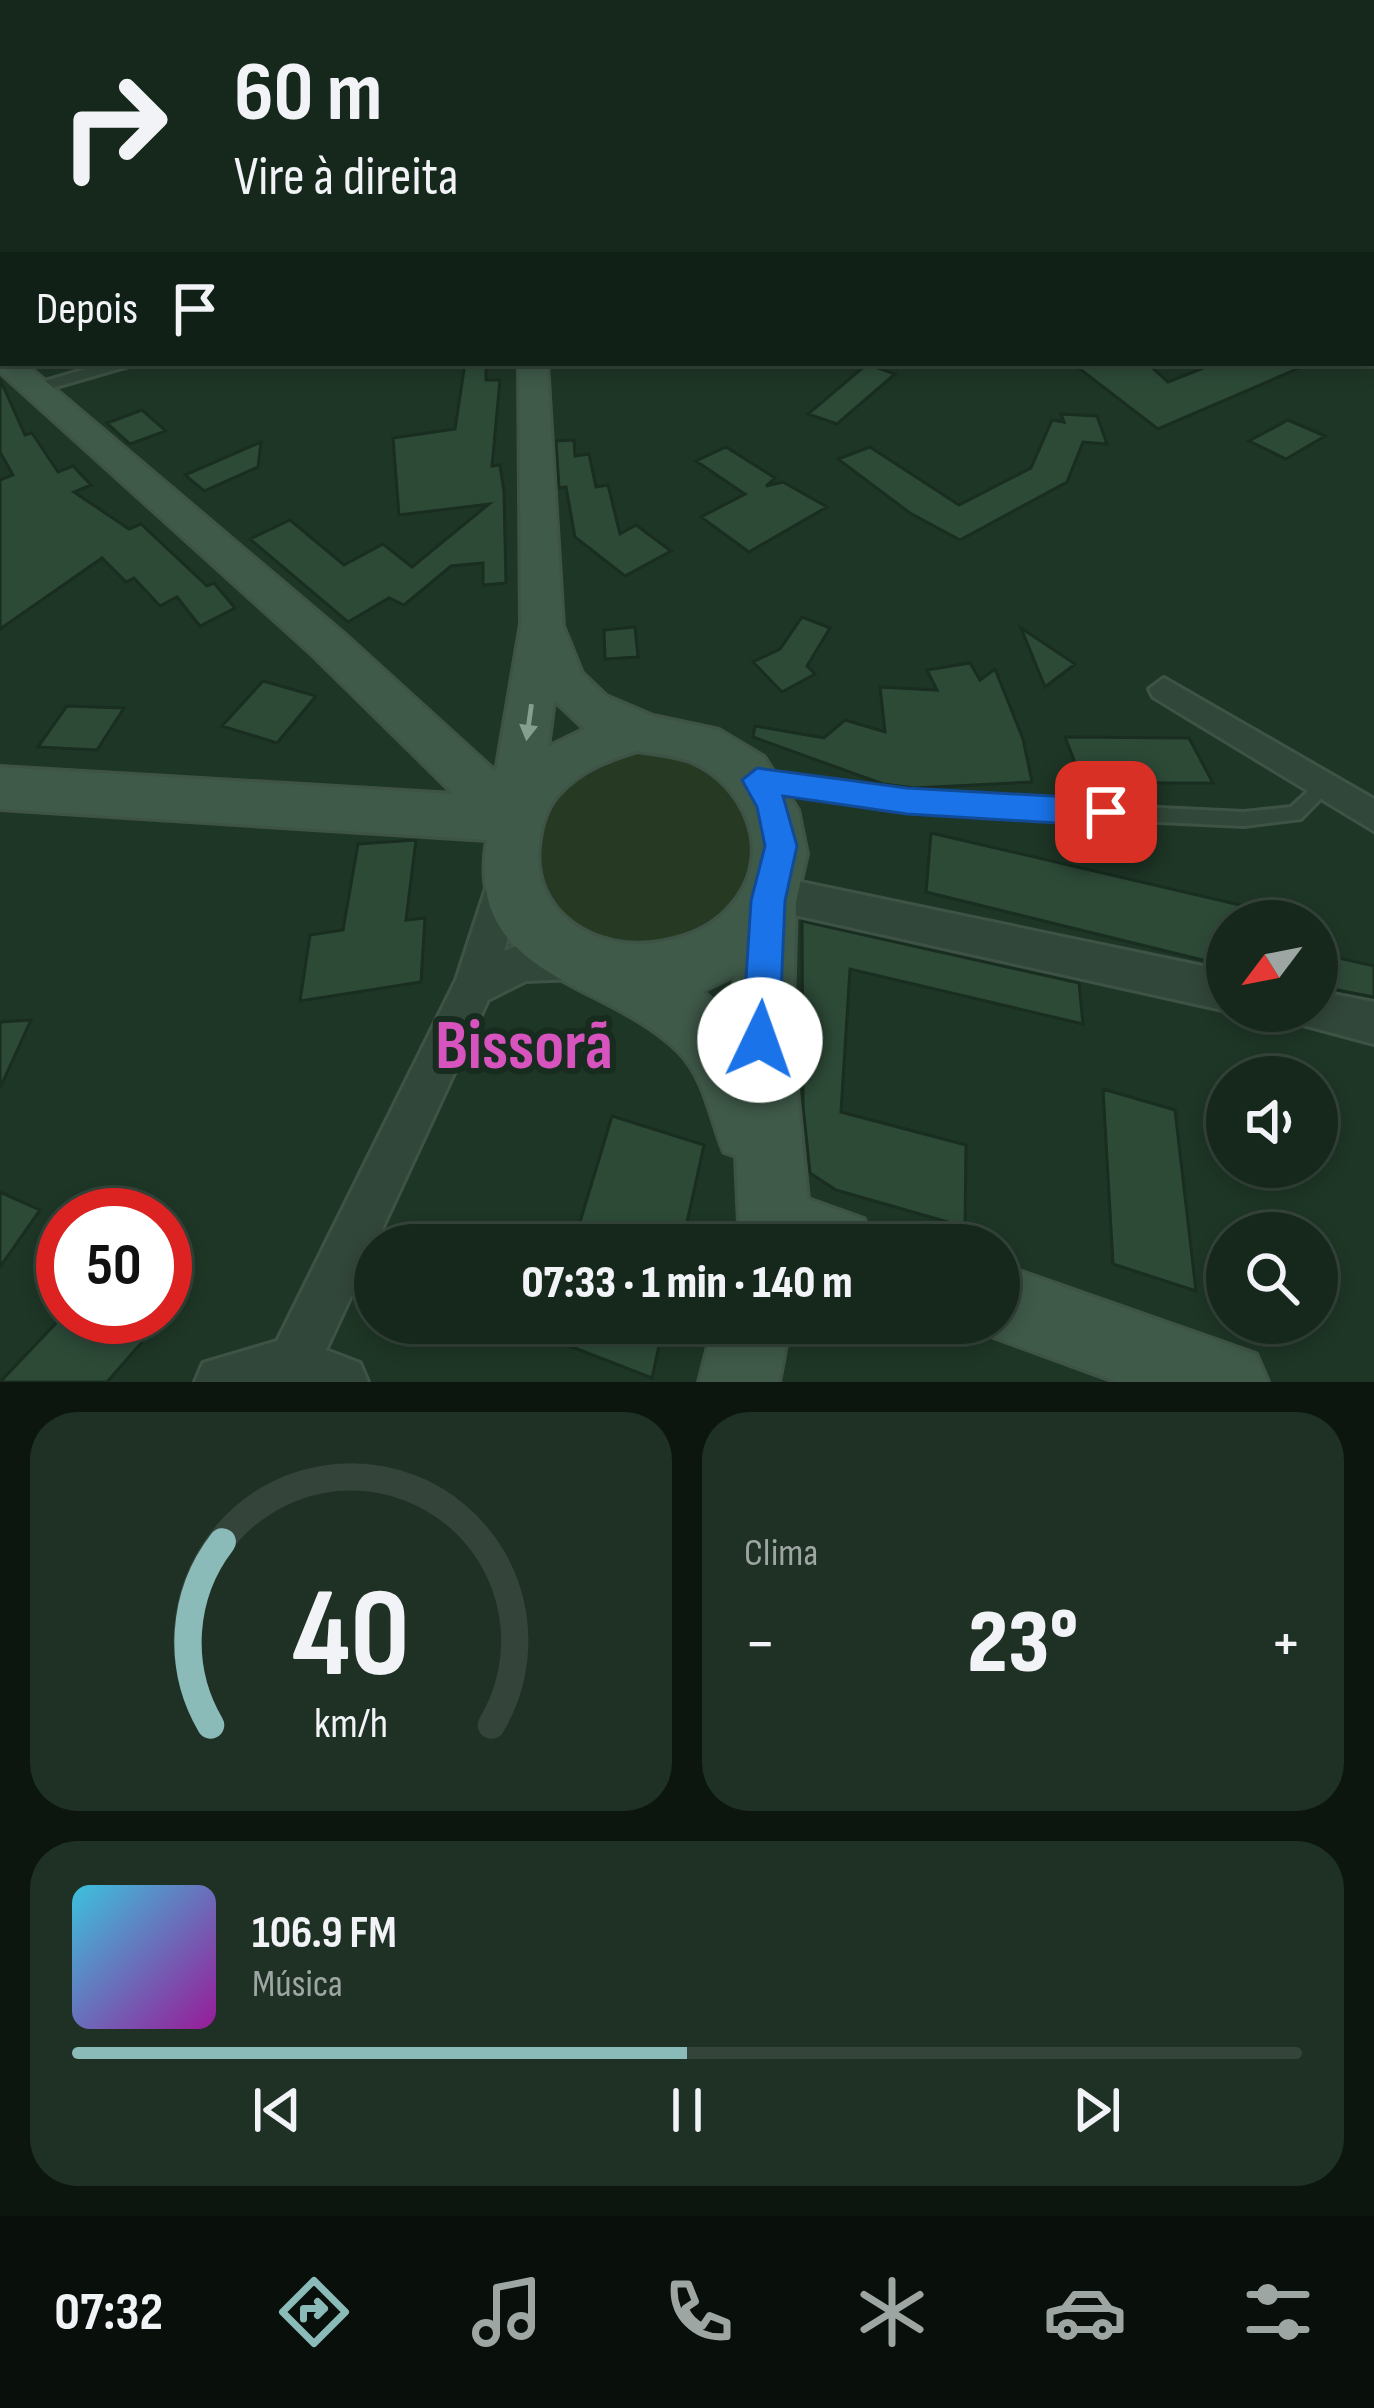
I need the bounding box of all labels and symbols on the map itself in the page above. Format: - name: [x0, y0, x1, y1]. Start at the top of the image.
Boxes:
- one-way arrow: [519, 704, 538, 741]
- pin: [1055, 761, 1157, 863]
- north arrow: [1206, 900, 1338, 1032]
- position arrow: [697, 977, 823, 1103]
- district label: Bissorã: [435, 1006, 613, 1089]
- speed limit sign: 50: [36, 1188, 192, 1344]

